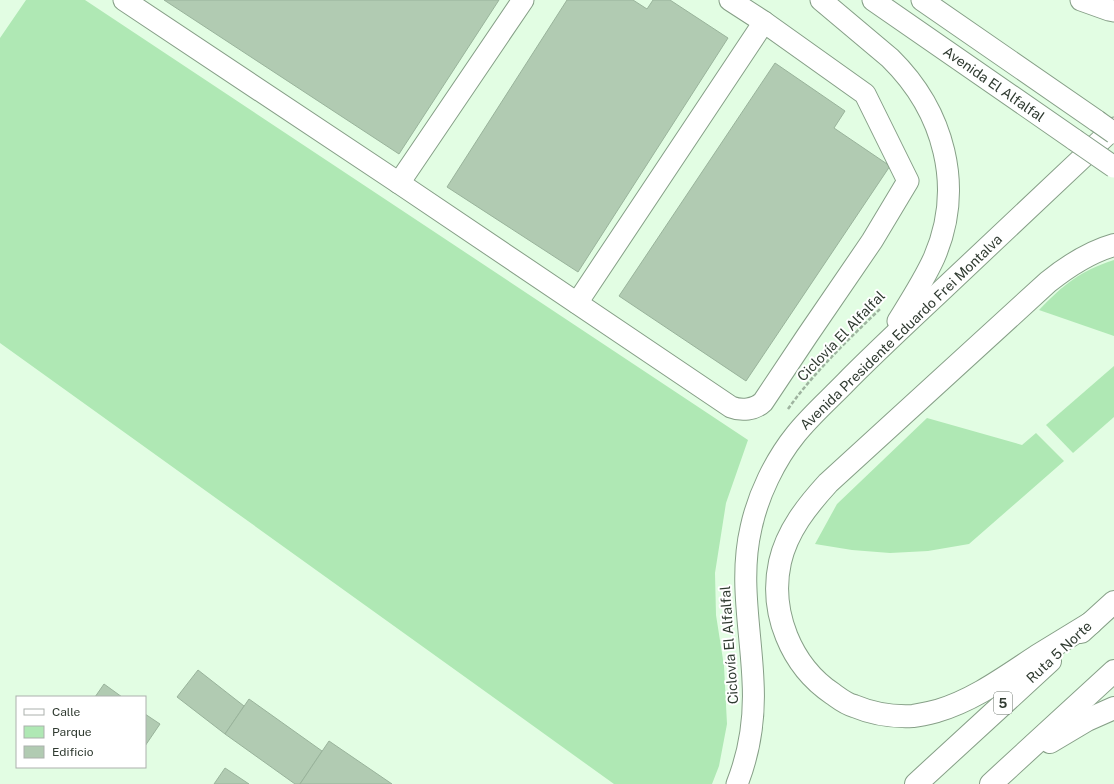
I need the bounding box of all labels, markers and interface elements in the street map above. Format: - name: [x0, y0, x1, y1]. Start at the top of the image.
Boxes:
- street label: Avenida El Alfalfal: [940, 43, 1048, 125]
- street label: Avenida Presidente Eduardo Frei Montalva: [797, 231, 1005, 433]
- street label: Ciclovía El Alfalfal: [794, 288, 888, 384]
- street label: Ciclovía El Alfalfal: [717, 585, 741, 705]
- street label: Ruta 5 Norte: [1023, 618, 1095, 686]
- road number: 5: [994, 692, 1012, 714]
- legend: [16, 696, 146, 768]
- text: Calle: [52, 705, 81, 719]
- text: Parque: [52, 725, 92, 739]
- text: Edificio: [52, 745, 94, 759]

